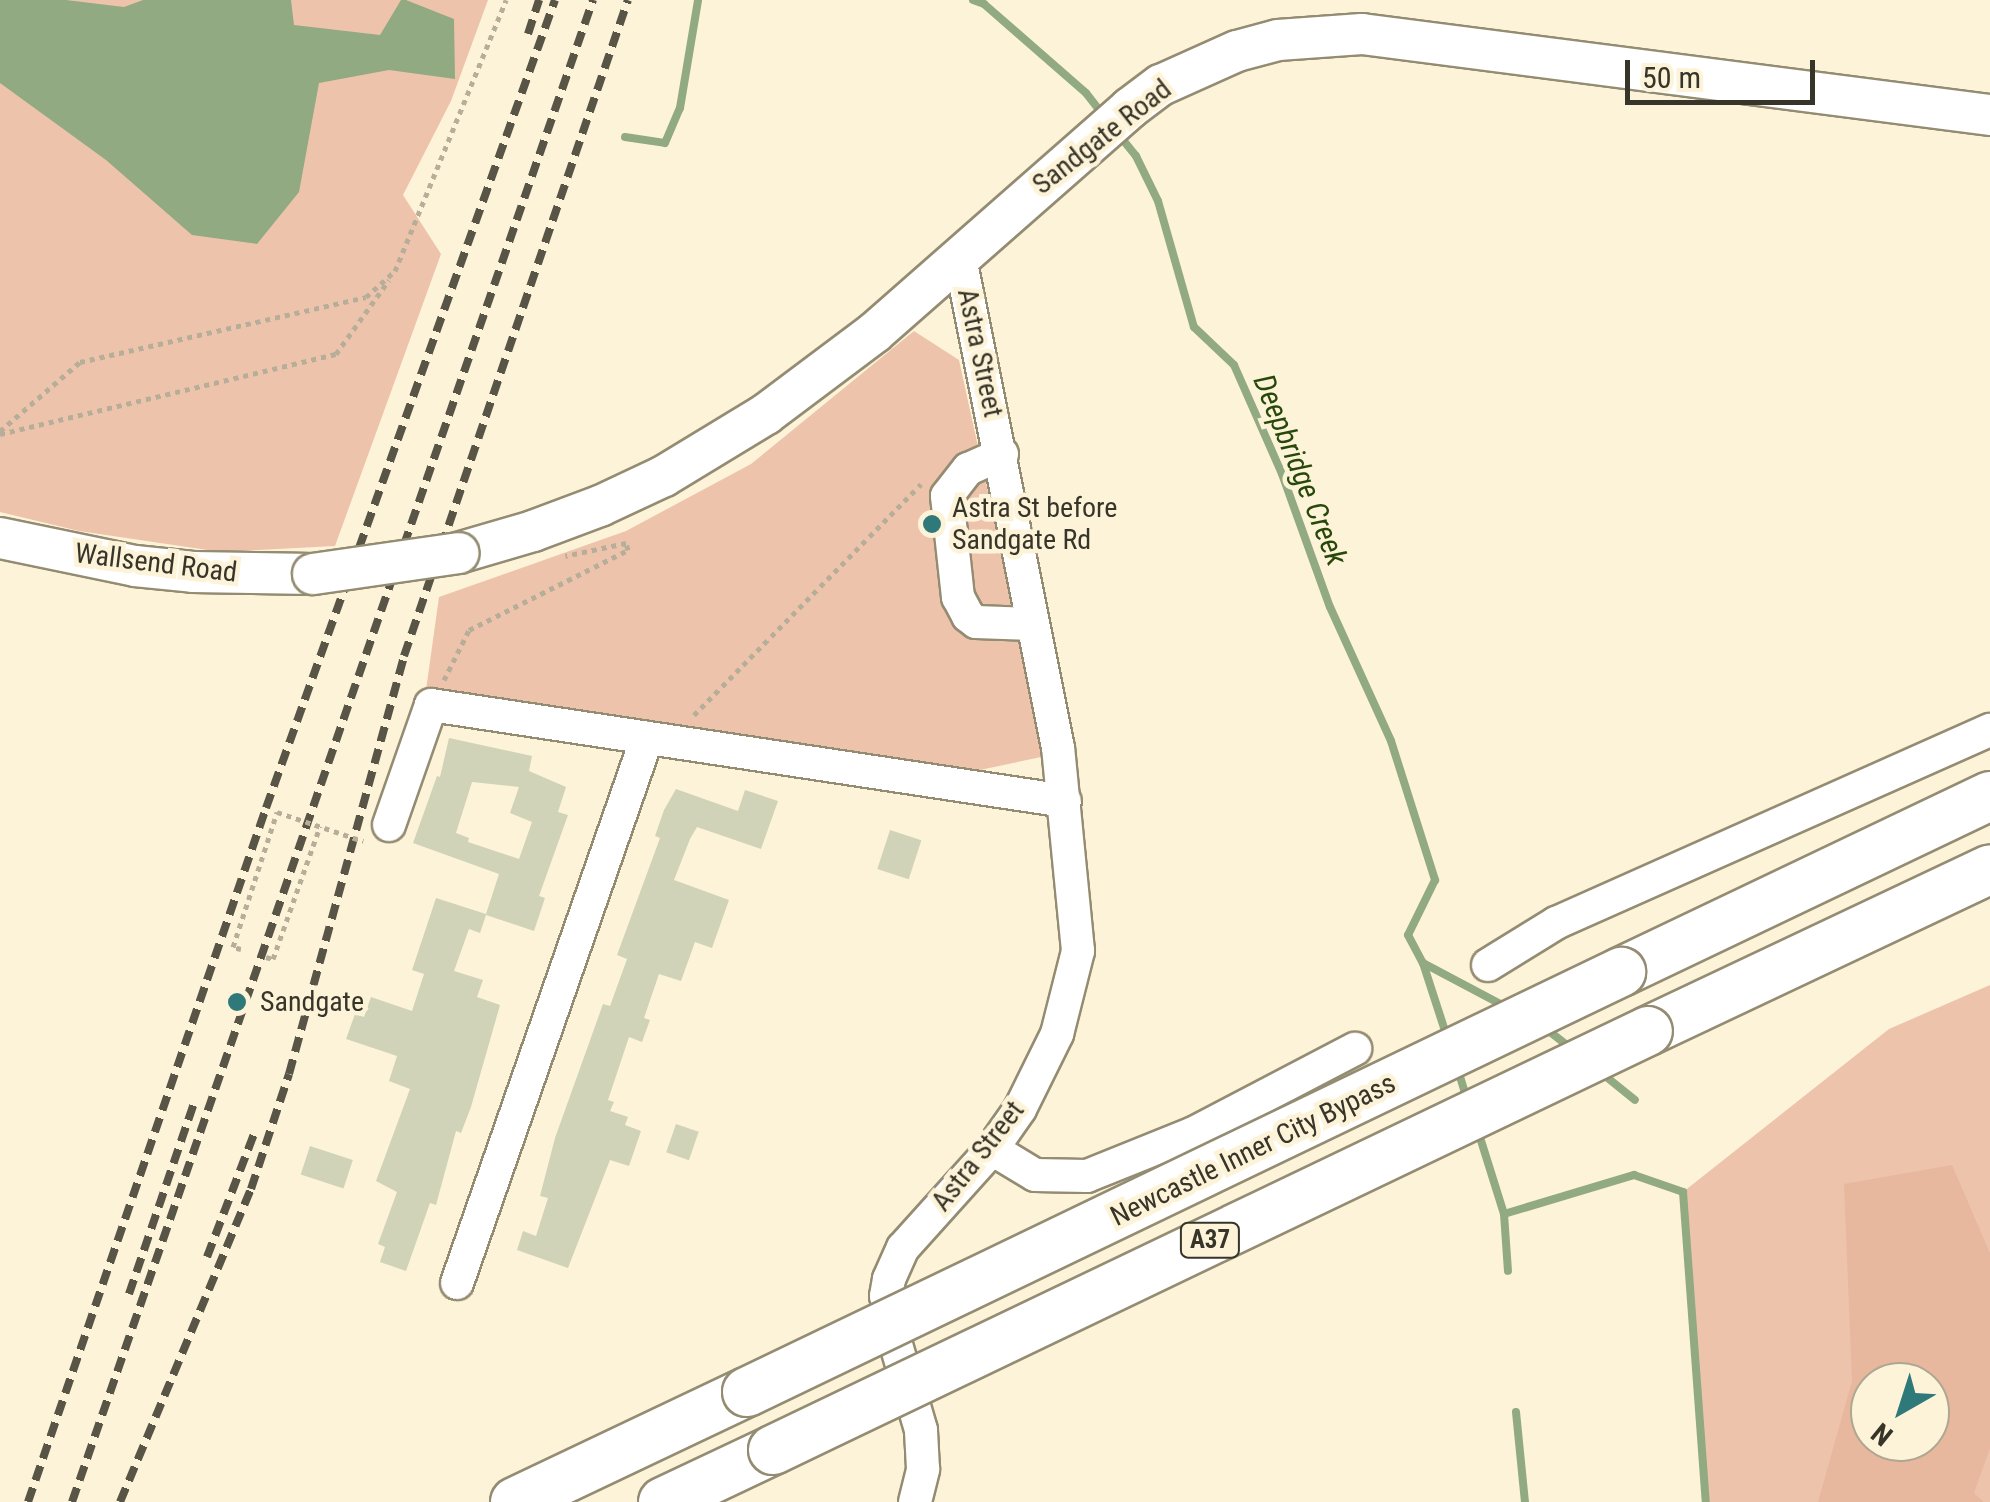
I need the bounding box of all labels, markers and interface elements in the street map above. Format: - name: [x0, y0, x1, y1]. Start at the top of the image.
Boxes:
- scale bar: [1630, 40, 1820, 102]
- text: 50 m: [1642, 60, 1701, 95]
- street label: Sandgate Road: [1026, 72, 1178, 202]
- street label: Astra Street: [950, 286, 1010, 420]
- water label: Deepbridge Creek: [1245, 369, 1355, 571]
- place label: Astra St before Sandgate Rd: [952, 491, 1117, 557]
- marker: Astra St before Sandgate Rd: [921, 513, 943, 535]
- street label: Wallsend Road: [73, 536, 239, 590]
- place label: Sandgate: [260, 985, 364, 1019]
- marker: Sandgate: [224, 989, 250, 1015]
- street label: Newcastle Inner City Bypass: [1105, 1066, 1401, 1234]
- street label: Astra Street: [925, 1094, 1031, 1218]
- road number: A37: [1178, 1220, 1242, 1260]
- north arrow: [1850, 1362, 1950, 1462]
- text: N: [1865, 1416, 1899, 1452]

